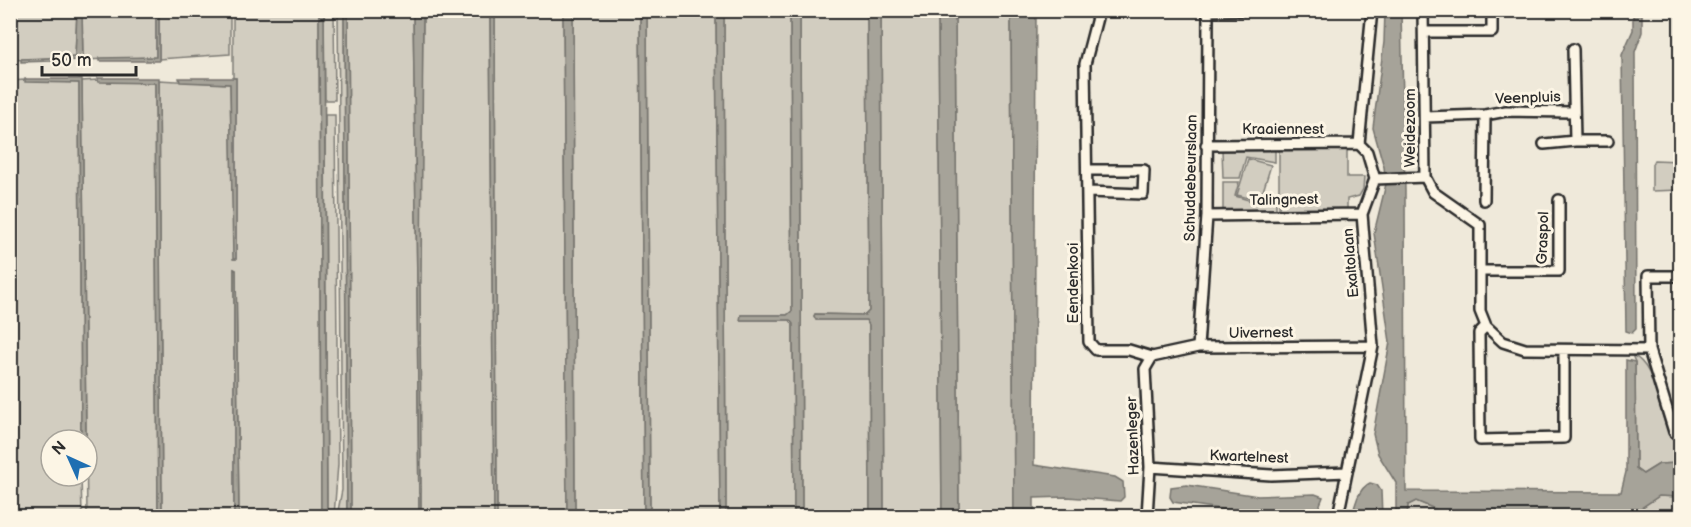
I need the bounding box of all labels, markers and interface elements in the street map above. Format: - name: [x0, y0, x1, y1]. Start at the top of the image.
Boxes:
- scale bar: [42, 39, 136, 77]
- text: 50 m: [51, 50, 92, 71]
- street label: Veenpluis: [1495, 87, 1562, 109]
- street label: Weidezoom: [1401, 88, 1420, 168]
- street label: Schuddebeurslaan: [1180, 114, 1202, 242]
- street label: Kraaiennest: [1242, 120, 1324, 139]
- street label: Talingnest: [1249, 190, 1319, 210]
- street label: Graspol: [1533, 211, 1553, 265]
- street label: Exaltolaan: [1339, 227, 1363, 299]
- street label: Eendenkooi: [1064, 243, 1083, 323]
- street label: Uivernest: [1228, 323, 1294, 343]
- street label: Hazenleger: [1122, 396, 1144, 476]
- north arrow: [39, 428, 99, 488]
- text: N: [48, 437, 70, 459]
- street label: Kwartelnest: [1209, 446, 1289, 468]

